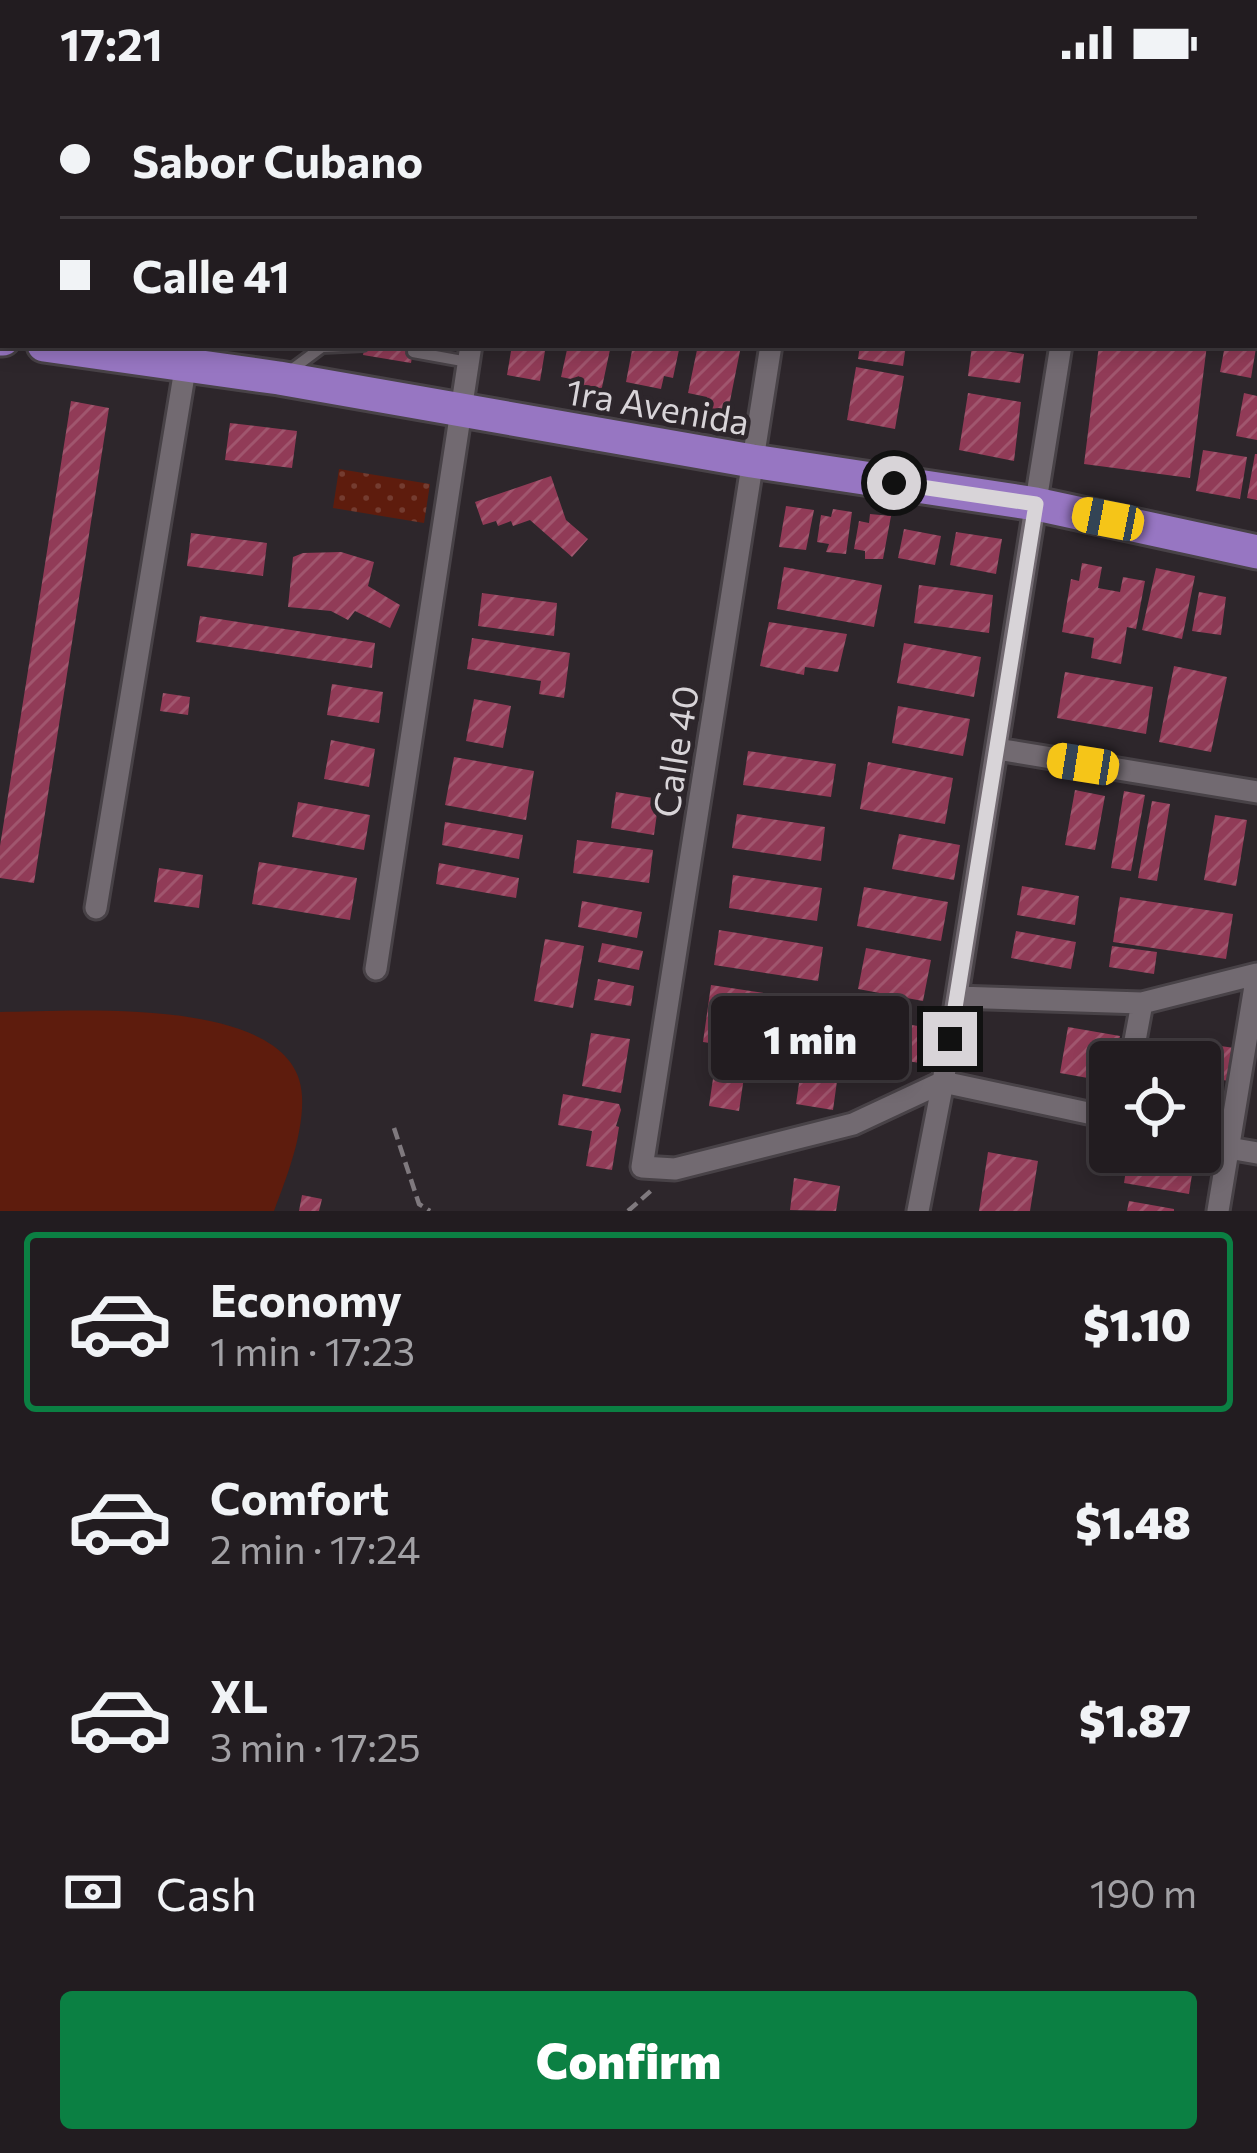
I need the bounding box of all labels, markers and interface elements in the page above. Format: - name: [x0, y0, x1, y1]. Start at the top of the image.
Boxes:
- text: 17:21: [60, 15, 163, 70]
- text: Sabor Cubano: [132, 132, 423, 187]
- text: Calle 41: [132, 247, 290, 302]
- street label: 1ra Avenida: [563, 367, 753, 443]
- route start: [867, 456, 921, 510]
- car: [1069, 494, 1147, 544]
- street label: Calle 40: [642, 682, 706, 820]
- car: [1045, 741, 1121, 787]
- callout: 1 min: [710, 997, 908, 1081]
- route end: [923, 1012, 977, 1066]
- text: 1 min: [763, 1014, 857, 1062]
- map controls: [1089, 1041, 1221, 1173]
- button: locate: [1089, 1041, 1221, 1173]
- icon: car: [66, 1268, 174, 1376]
- text: Economy: [210, 1271, 402, 1326]
- text: $1.10: [1083, 1295, 1191, 1350]
- text: 1 min · 17:23: [210, 1326, 415, 1374]
- icon: car: [66, 1466, 174, 1574]
- text: Comfort: [210, 1469, 389, 1524]
- text: $1.48: [1075, 1493, 1191, 1548]
- text: 2 min · 17:24: [210, 1524, 420, 1572]
- icon: car: [66, 1664, 174, 1772]
- text: XL: [210, 1667, 268, 1722]
- text: $1.87: [1079, 1691, 1191, 1746]
- text: 3 min · 17:25: [210, 1722, 421, 1770]
- icon: cash: [60, 1859, 126, 1925]
- text: Cash: [156, 1865, 257, 1920]
- text: 190 m: [1090, 1868, 1197, 1916]
- button: Confirm: [60, 1991, 1197, 2129]

